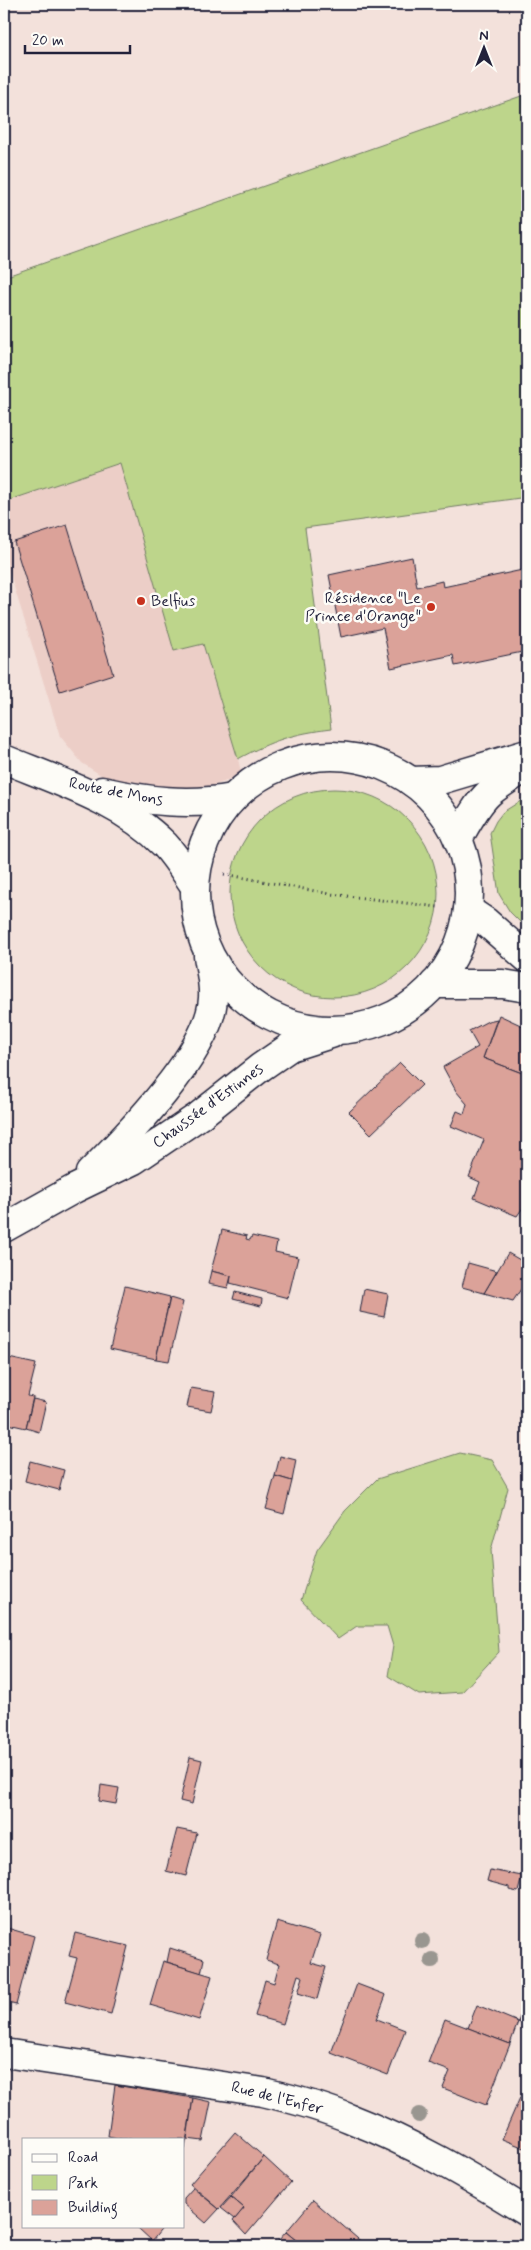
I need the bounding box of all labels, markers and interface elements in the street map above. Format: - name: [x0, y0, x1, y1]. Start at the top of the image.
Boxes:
- scale bar: [25, 22, 130, 54]
- north arrow: [458, 22, 508, 72]
- text: N: [479, 27, 489, 45]
- text: 20 m: [32, 31, 64, 51]
- place label: Résidence "Le Prince d'Orange": [305, 588, 421, 628]
- place label: Belfius: [151, 591, 195, 612]
- marker: Belfius: [135, 595, 147, 607]
- marker: Résidence "Le Prince d'Orange": [425, 601, 437, 613]
- street label: Route de Mons: [67, 773, 165, 811]
- street label: Chaussée d'Estinnes: [148, 1059, 268, 1153]
- street label: Rue de l'Enfer: [229, 2076, 326, 2120]
- legend: [22, 2138, 185, 2228]
- text: Road: [68, 2148, 98, 2168]
- text: Park: [68, 2174, 98, 2194]
- text: Building: [68, 2198, 118, 2219]

